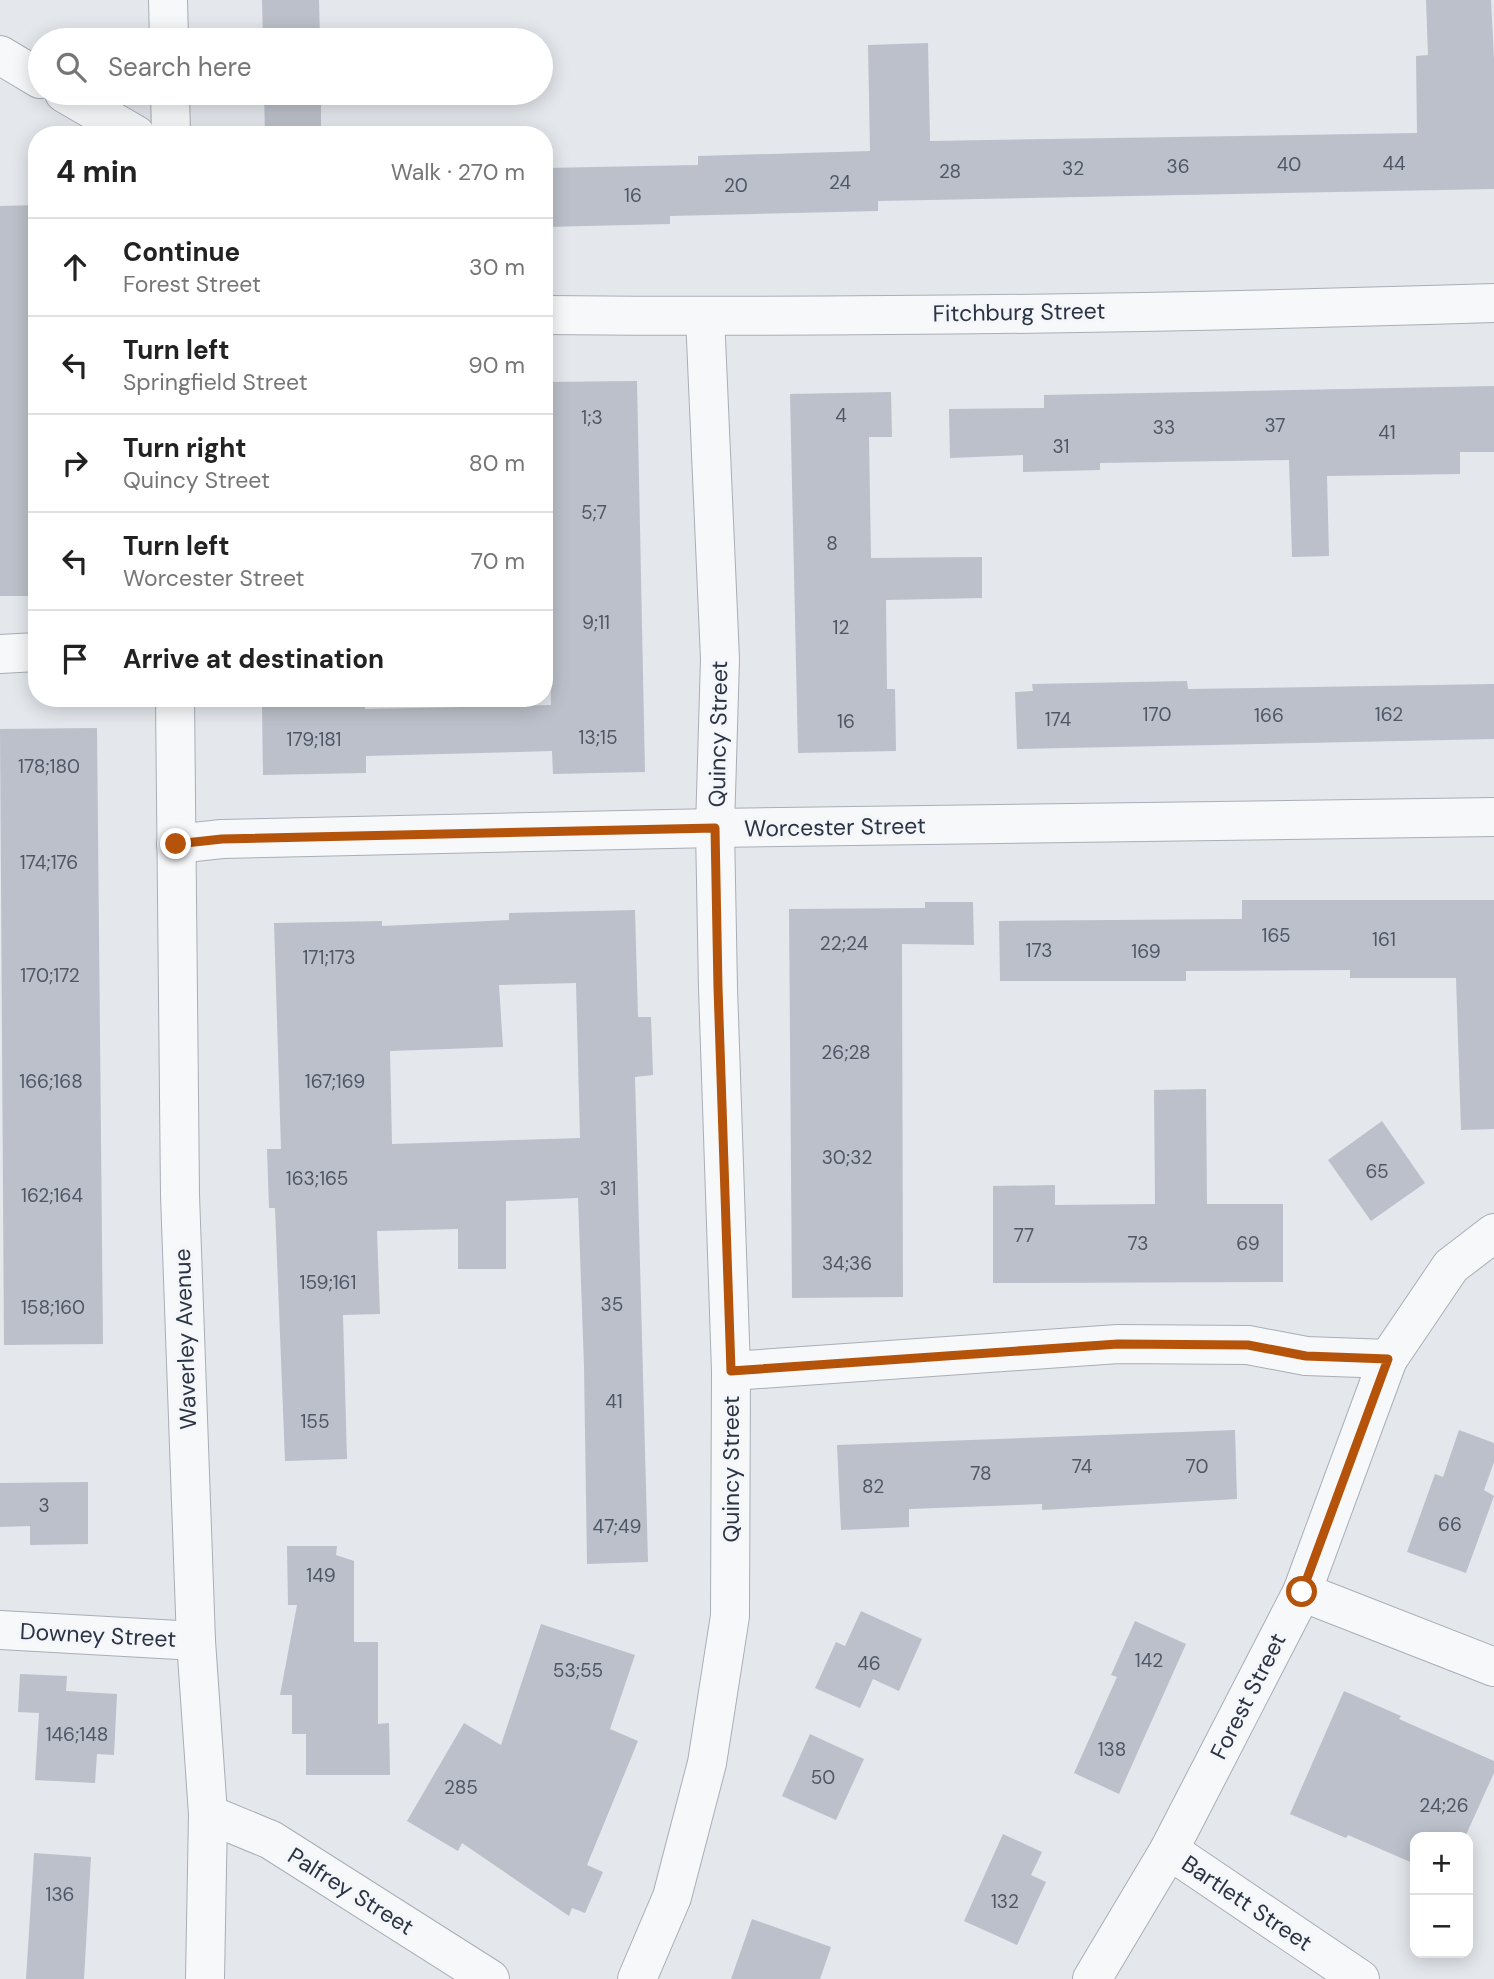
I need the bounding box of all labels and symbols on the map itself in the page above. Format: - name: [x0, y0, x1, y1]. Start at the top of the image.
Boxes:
- house number: 44: [1382, 151, 1406, 176]
- house number: 40: [1277, 152, 1301, 177]
- house number: 36: [1166, 154, 1190, 179]
- house number: 32: [1062, 156, 1084, 181]
- house number: 28: [939, 159, 961, 184]
- house number: 24: [829, 170, 851, 195]
- house number: 20: [724, 173, 748, 198]
- house number: 16: [624, 183, 642, 208]
- street label: Fitchburg Street: [932, 295, 1106, 329]
- house number: 4: [835, 403, 847, 428]
- house number: 1;3: [581, 405, 603, 430]
- house number: 37: [1264, 413, 1286, 438]
- house number: 33: [1153, 415, 1175, 440]
- house number: 41: [1378, 420, 1396, 445]
- house number: 31: [1053, 434, 1069, 459]
- house number: 5;7: [581, 500, 607, 525]
- house number: 8: [826, 531, 838, 556]
- house number: 9;11: [582, 610, 610, 635]
- house number: 12: [833, 615, 849, 640]
- street label: Quincy Street: [702, 660, 734, 808]
- house number: 170: [1143, 702, 1171, 727]
- house number: 162: [1375, 702, 1403, 727]
- house number: 166: [1254, 703, 1284, 728]
- house number: 174: [1045, 707, 1071, 732]
- house number: 16: [837, 709, 855, 734]
- house number: 13;15: [579, 725, 618, 750]
- house number: 179;181: [287, 727, 341, 752]
- house number: 178;180: [18, 754, 80, 779]
- street label: Worcester Street: [744, 810, 926, 844]
- route end: [160, 828, 191, 859]
- house number: 174;176: [20, 850, 78, 875]
- house number: 165: [1261, 923, 1291, 948]
- house number: 161: [1372, 927, 1396, 952]
- house number: 22;24: [820, 931, 868, 956]
- house number: 173: [1026, 938, 1052, 963]
- house number: 169: [1131, 939, 1161, 964]
- house number: 171;173: [302, 945, 356, 970]
- house number: 170;172: [20, 963, 80, 988]
- house number: 26;28: [821, 1040, 871, 1065]
- house number: 166;168: [19, 1069, 83, 1094]
- house number: 167;169: [305, 1069, 365, 1094]
- house number: 30;32: [822, 1145, 872, 1170]
- house number: 65: [1365, 1159, 1389, 1184]
- house number: 163;165: [286, 1166, 348, 1191]
- house number: 31: [600, 1176, 616, 1201]
- house number: 162;164: [21, 1183, 83, 1208]
- house number: 77: [1014, 1223, 1034, 1248]
- house number: 73: [1128, 1231, 1148, 1256]
- house number: 69: [1236, 1231, 1260, 1256]
- street label: Waverley Avenue: [167, 1248, 203, 1430]
- house number: 34;36: [822, 1251, 872, 1276]
- house number: 159;161: [299, 1270, 357, 1295]
- house number: 35: [601, 1292, 623, 1317]
- house number: 158;160: [21, 1295, 85, 1320]
- house number: 41: [605, 1389, 623, 1414]
- street label: Quincy Street: [716, 1396, 746, 1542]
- house number: 155: [300, 1409, 330, 1434]
- house number: 74: [1072, 1454, 1092, 1479]
- house number: 70: [1186, 1454, 1208, 1479]
- house number: 78: [970, 1461, 992, 1486]
- house number: 82: [862, 1474, 884, 1499]
- house number: 3: [38, 1493, 50, 1518]
- house number: 66: [1438, 1512, 1462, 1537]
- house number: 47;49: [593, 1514, 641, 1539]
- house number: 149: [306, 1563, 336, 1588]
- route start: [1286, 1576, 1317, 1607]
- street label: Downey Street: [19, 1616, 177, 1654]
- street label: Forest Street: [1203, 1628, 1293, 1764]
- house number: 142: [1135, 1648, 1163, 1673]
- house number: 46: [857, 1651, 881, 1676]
- house number: 53;55: [553, 1658, 603, 1683]
- house number: 146;148: [46, 1722, 108, 1747]
- house number: 138: [1098, 1737, 1126, 1762]
- house number: 50: [811, 1765, 835, 1790]
- house number: 285: [444, 1775, 478, 1800]
- house number: 24;26: [1419, 1793, 1469, 1818]
- street label: Palfrey Street: [282, 1840, 420, 1942]
- street label: Bartlett Street: [1176, 1848, 1318, 1958]
- house number: 136: [45, 1882, 75, 1907]
- house number: 132: [991, 1889, 1019, 1914]

